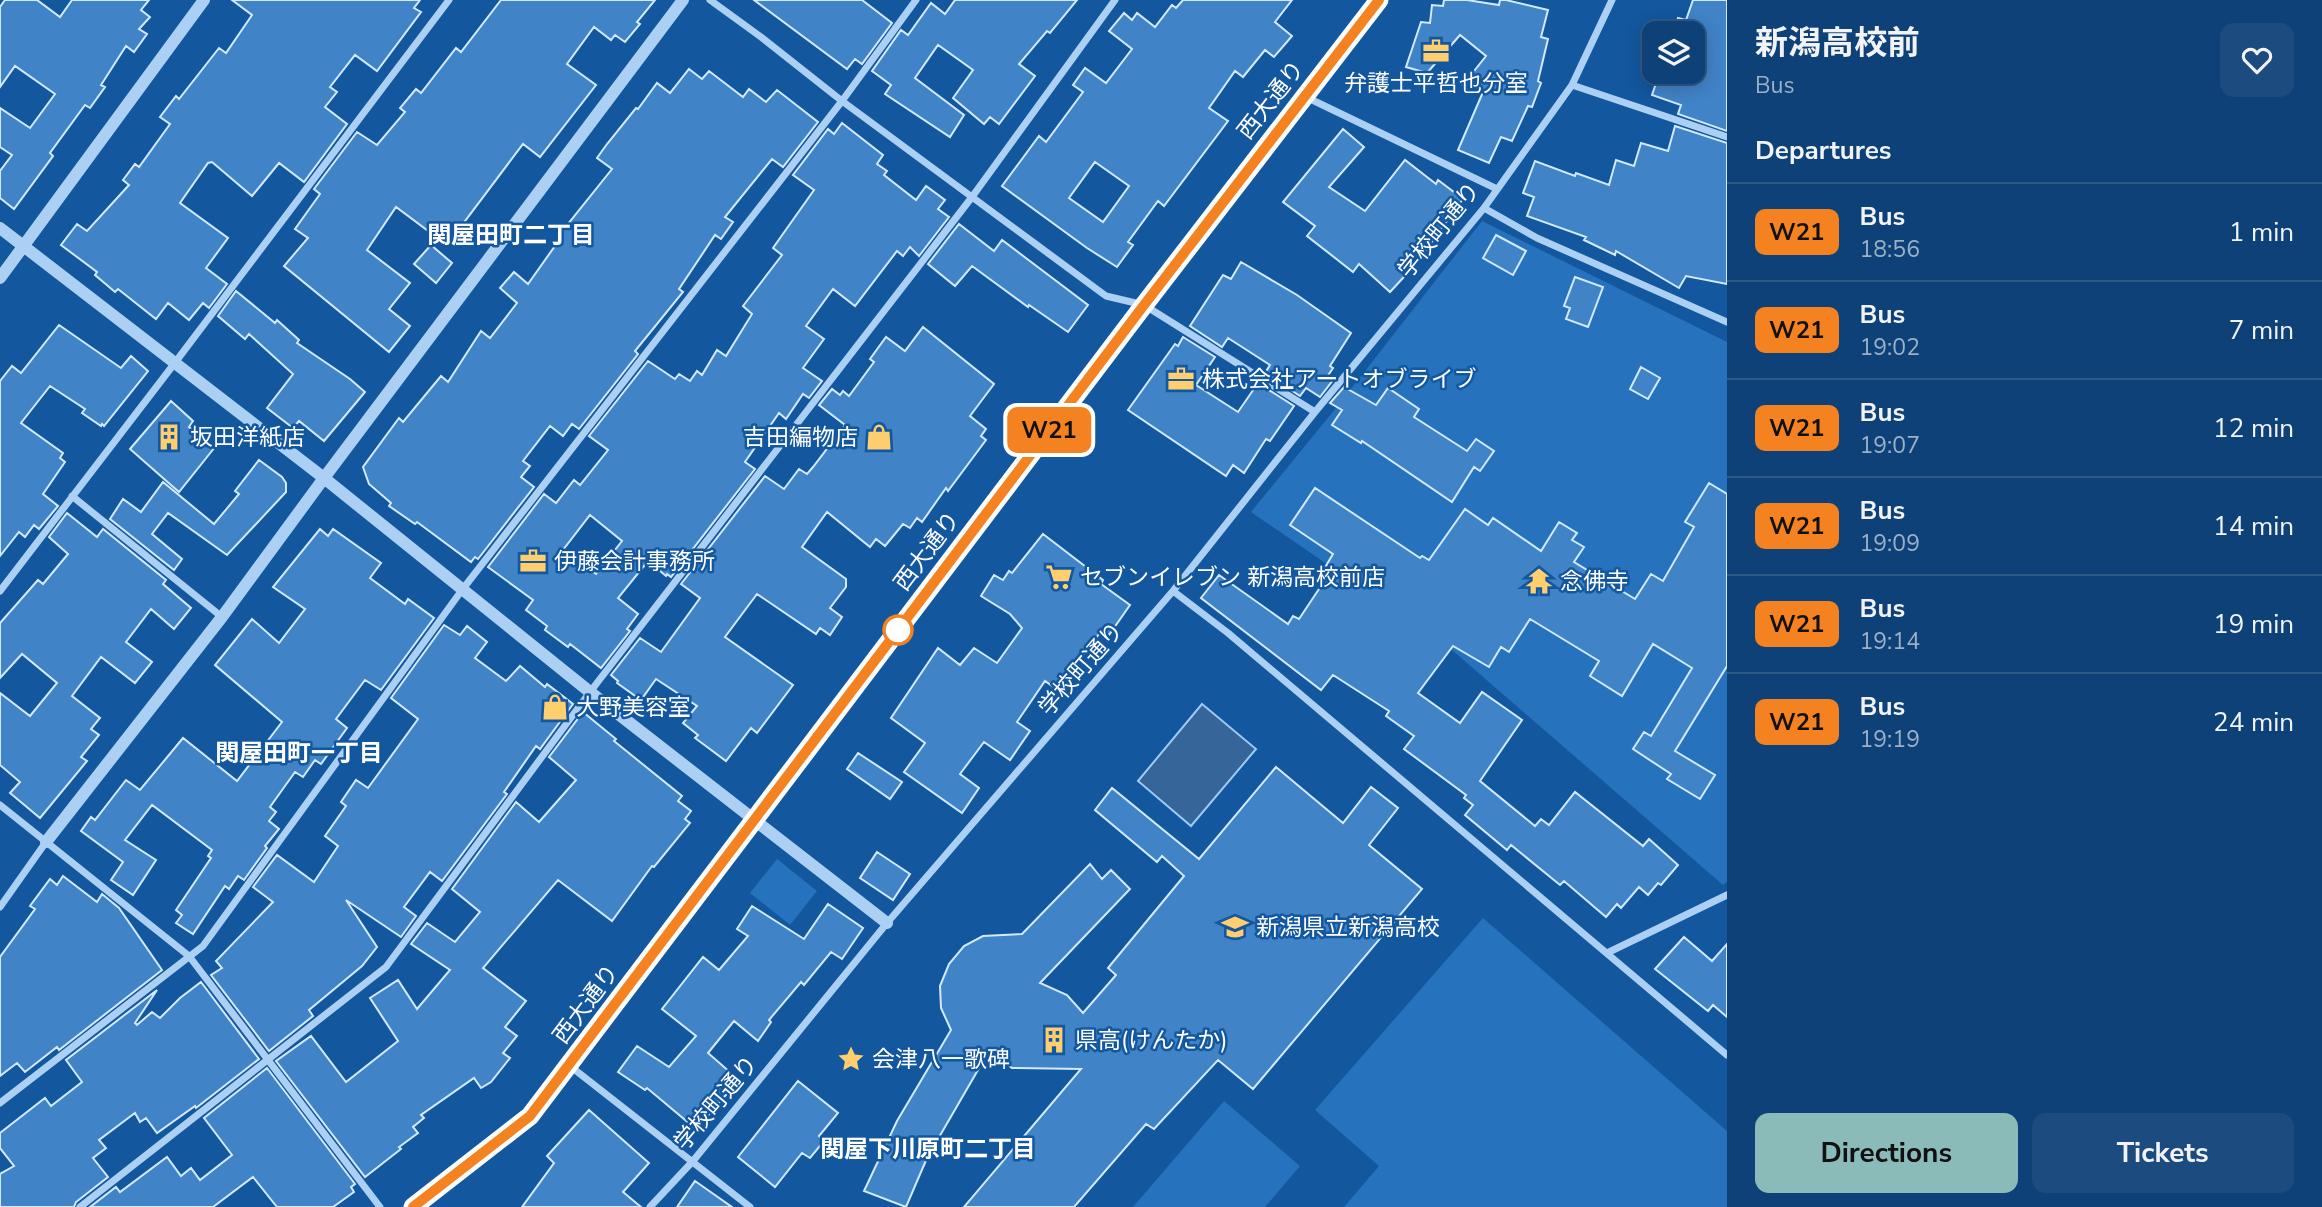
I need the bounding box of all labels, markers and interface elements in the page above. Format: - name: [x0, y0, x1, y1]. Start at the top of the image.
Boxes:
- map controls: [1642, 21, 1705, 84]
- button: layers: [1642, 21, 1705, 84]
- text: 新潟高校前: [1755, 21, 1920, 66]
- button: heart: [2220, 23, 2294, 97]
- office icon: 弁護士平哲也分室: [1421, 36, 1451, 66]
- street label: 西大通り: [1230, 54, 1312, 146]
- place label: 弁護士平哲也分室: [1344, 68, 1528, 99]
- text: Bus: [1755, 70, 1795, 101]
- text: Departures: [1755, 133, 1891, 168]
- street label: 学校町通り: [1391, 176, 1487, 284]
- text: Bus: [1860, 199, 1905, 234]
- text: 1 min: [2229, 215, 2294, 250]
- text: W21: [1769, 216, 1825, 248]
- district label: 関屋田町二丁目: [427, 219, 595, 251]
- text: 18:56: [1860, 234, 1920, 265]
- text: Bus: [1860, 297, 1905, 332]
- text: 7 min: [2229, 313, 2294, 348]
- text: W21: [1769, 314, 1825, 346]
- text: 19:02: [1860, 332, 1920, 363]
- office icon: 株式会社アートオブライブ: [1166, 364, 1196, 394]
- place label: 株式会社アートオブライブ: [1202, 364, 1477, 395]
- text: Bus: [1860, 395, 1905, 430]
- line badge: W21: [1009, 407, 1089, 453]
- text: 12 min: [2213, 411, 2294, 446]
- text: W21: [1769, 412, 1825, 444]
- text: W21: [1021, 414, 1077, 446]
- building icon: 坂田洋紙店: [154, 422, 184, 452]
- place label: 坂田洋紙店: [190, 422, 305, 453]
- place label: 吉田編物店: [743, 422, 858, 453]
- shop icon: 吉田編物店: [864, 422, 894, 452]
- text: 19:07: [1860, 430, 1920, 461]
- text: Bus: [1860, 493, 1905, 528]
- street label: 西大通り: [887, 505, 967, 597]
- text: 14 min: [2213, 509, 2294, 544]
- text: W21: [1769, 510, 1825, 542]
- text: 19:09: [1860, 528, 1920, 559]
- office icon: 伊藤会計事務所: [518, 546, 548, 576]
- place label: 伊藤会計事務所: [554, 546, 715, 577]
- supermarket icon: セブンイレブン 新潟高校前店: [1044, 562, 1074, 592]
- place label: セブンイレブン 新潟高校前店: [1080, 562, 1385, 593]
- temple icon: 念佛寺: [1524, 566, 1554, 596]
- place label: 念佛寺: [1560, 566, 1629, 597]
- text: Bus: [1860, 591, 1905, 626]
- text: 19 min: [2213, 607, 2294, 642]
- text: W21: [1769, 608, 1825, 640]
- unlabelled marker: [883, 615, 913, 645]
- street label: 学校町通り: [1032, 615, 1130, 723]
- text: 19:14: [1860, 626, 1920, 657]
- text: Bus: [1860, 689, 1905, 724]
- shop icon: 大野美容室: [540, 692, 570, 722]
- place label: 大野美容室: [576, 692, 691, 723]
- text: 24 min: [2213, 705, 2294, 740]
- text: W21: [1769, 706, 1825, 738]
- text: 19:19: [1860, 724, 1920, 755]
- district label: 関屋田町一丁目: [215, 737, 383, 769]
- school or university icon: 新潟県立新潟高校: [1220, 912, 1250, 942]
- place label: 新潟県立新潟高校: [1256, 912, 1440, 943]
- street label: 西大通り: [546, 958, 626, 1050]
- building icon: 県高(けんたか): [1039, 1025, 1069, 1055]
- place label: 県高(けんたか): [1075, 1025, 1228, 1056]
- place icon: 会津八一歌碑: [836, 1044, 866, 1074]
- place label: 会津八一歌碑: [872, 1044, 1010, 1075]
- street label: 学校町通り: [667, 1049, 765, 1157]
- button: Directions: [1755, 1113, 2018, 1193]
- button: Tickets: [2032, 1113, 2294, 1193]
- district label: 関屋下川原町二丁目: [820, 1133, 1036, 1165]

